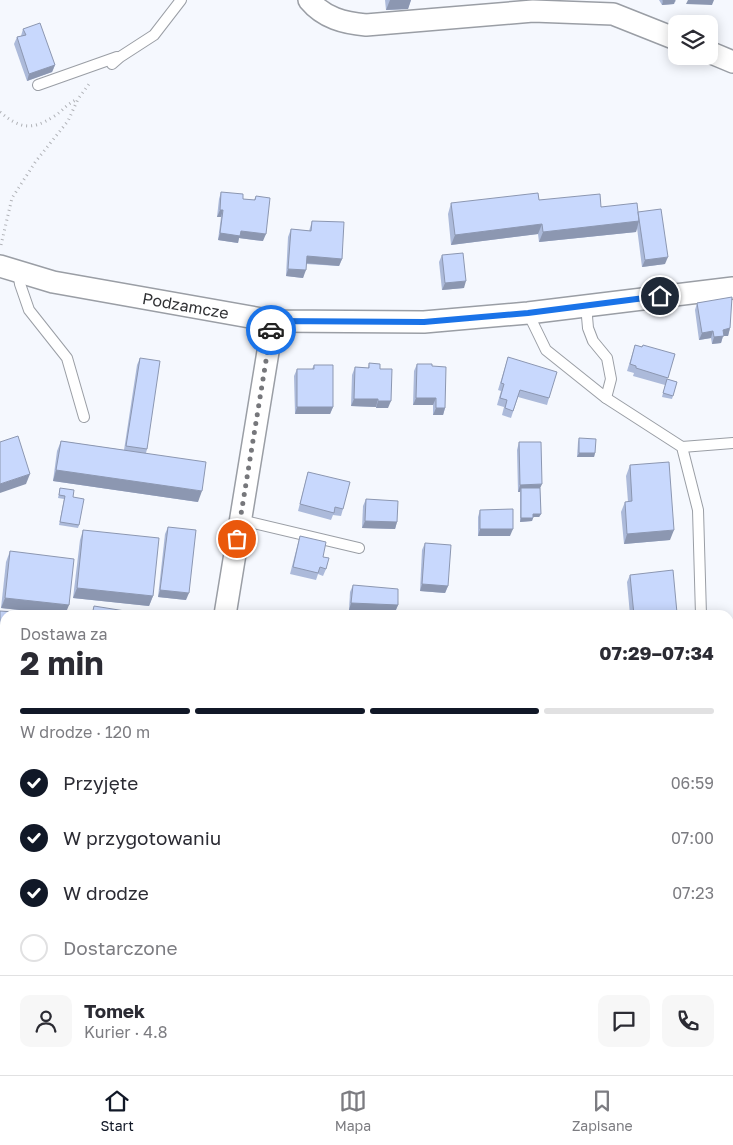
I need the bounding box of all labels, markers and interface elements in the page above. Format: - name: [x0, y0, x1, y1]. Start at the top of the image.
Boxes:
- map controls: [668, 15, 718, 65]
- button: layers: [668, 15, 718, 65]
- pin: [639, 275, 681, 317]
- icon: home: [646, 282, 674, 310]
- street label: Podzamcze: [141, 288, 230, 323]
- courier: [246, 305, 296, 355]
- icon: car: [257, 316, 285, 344]
- pin: [216, 518, 258, 560]
- icon: bag: [223, 525, 251, 553]
- text: Dostawa za: [20, 624, 107, 644]
- text: 07:29–07:34: [599, 641, 714, 664]
- text: 2 min: [20, 644, 104, 682]
- text: W drodze · 120 m: [20, 722, 150, 742]
- icon: check: [20, 769, 48, 797]
- text: Przyjęte: [63, 771, 138, 794]
- text: 06:59: [671, 773, 714, 793]
- icon: check: [20, 824, 48, 852]
- text: W przygotowaniu: [63, 826, 221, 849]
- text: 07:00: [671, 828, 714, 848]
- icon: check: [20, 879, 48, 907]
- text: W drodze: [63, 881, 149, 904]
- text: 07:23: [672, 883, 714, 903]
- text: Dostarczone: [63, 936, 177, 959]
- button: person: [20, 995, 72, 1047]
- button: chat: [598, 995, 650, 1047]
- button: phone: [662, 995, 714, 1047]
- text: Tomek: [84, 999, 145, 1022]
- text: Kurier · 4.8: [84, 1022, 168, 1042]
- tab: Start: [100, 1087, 134, 1134]
- tab: Mapa: [335, 1087, 371, 1134]
- tab: Zapisane: [572, 1087, 633, 1134]

